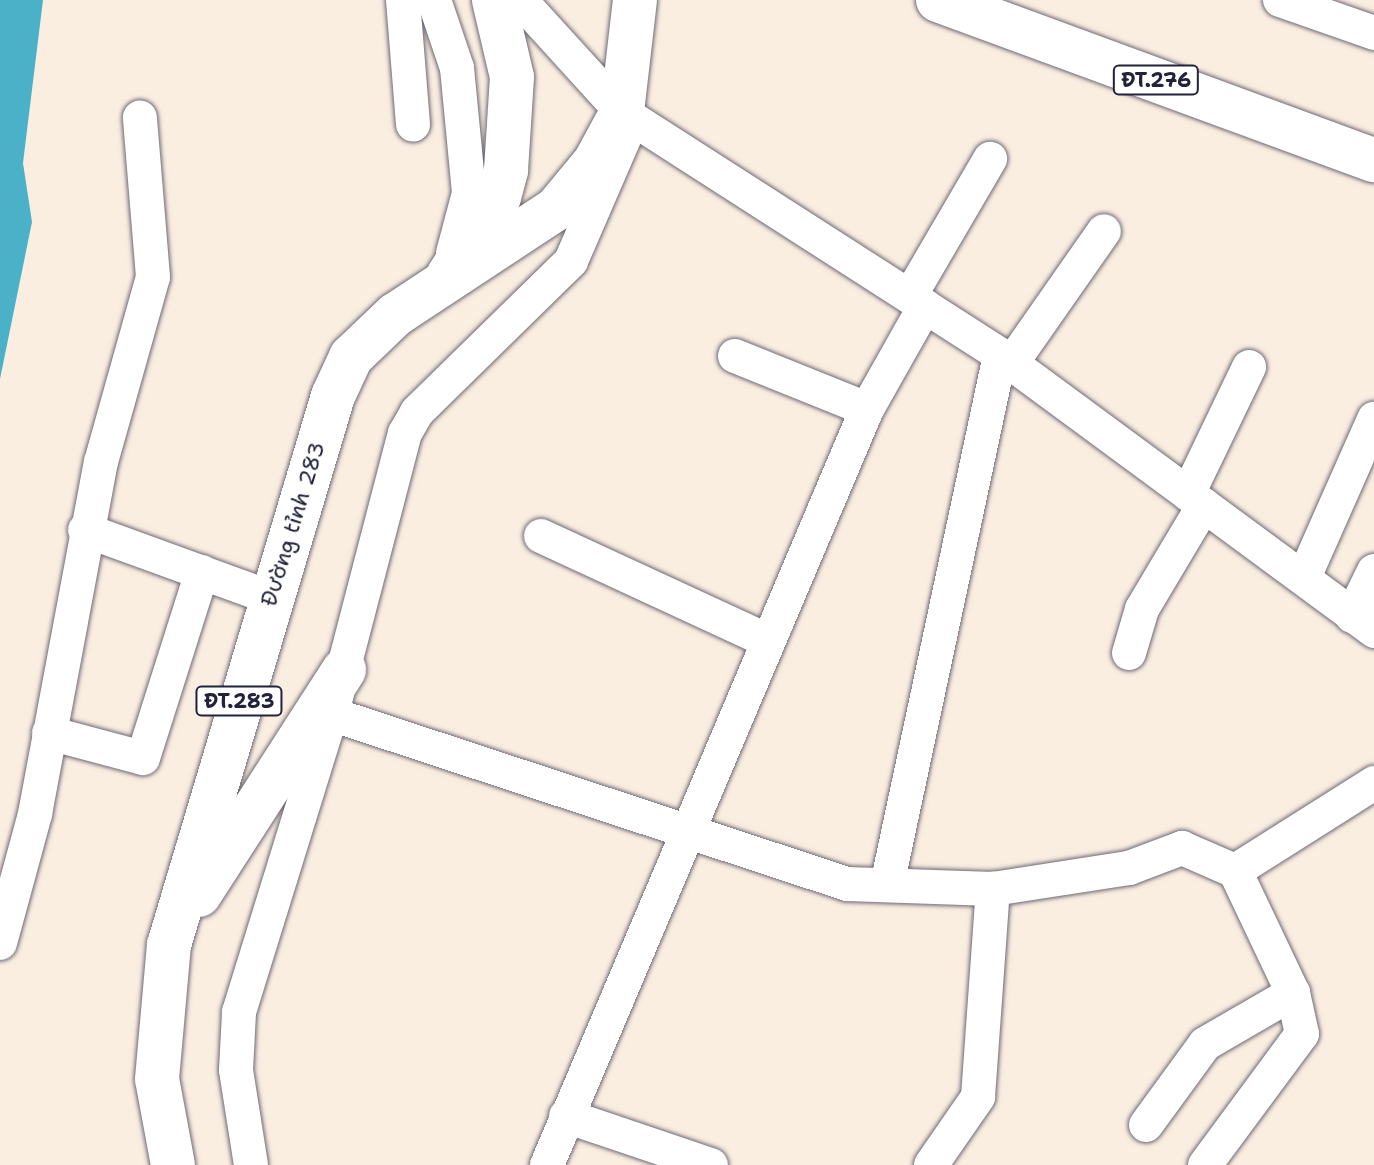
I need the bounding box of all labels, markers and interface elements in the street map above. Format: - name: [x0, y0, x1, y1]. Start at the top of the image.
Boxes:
- road number: ĐT.276: [1112, 64, 1200, 96]
- street label: Đường tỉnh 283: [255, 439, 331, 609]
- road number: ĐT.283: [195, 685, 283, 717]

